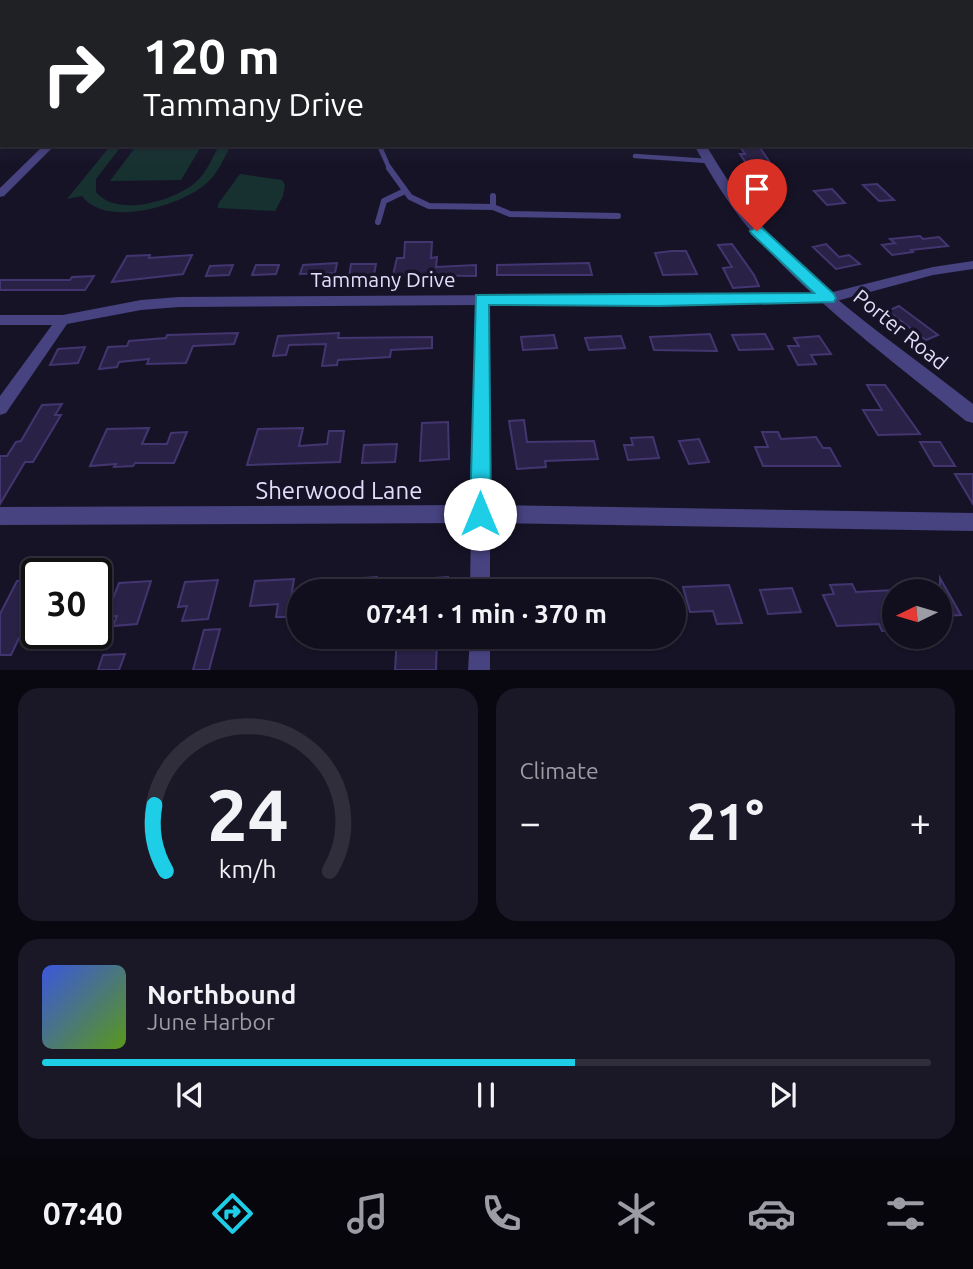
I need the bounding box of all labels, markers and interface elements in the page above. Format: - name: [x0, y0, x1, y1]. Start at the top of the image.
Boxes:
- icon: right: [28, 28, 119, 119]
- text: 120 m: [143, 28, 280, 83]
- text: Tammany Drive: [143, 86, 364, 122]
- pin: [727, 159, 787, 231]
- icon: arrive: [738, 170, 776, 208]
- street label: Tammany Drive: [310, 267, 456, 291]
- street label: Porter Road: [849, 284, 953, 374]
- street label: Sherwood Lane: [256, 477, 422, 504]
- position arrow: [443, 477, 517, 551]
- speed limit sign: 30: [21, 558, 112, 649]
- north arrow: [882, 579, 952, 649]
- map controls: [882, 579, 952, 649]
- text: 07:41 · 1 min · 370 m: [366, 599, 607, 628]
- text: Climate: [520, 758, 599, 783]
- text: 24: [207, 773, 289, 855]
- text: 21°: [687, 792, 764, 850]
- text: −: [520, 801, 541, 843]
- text: +: [910, 801, 931, 843]
- text: km/h: [219, 854, 277, 882]
- text: Northbound: [147, 980, 296, 1009]
- text: June Harbor: [147, 1009, 275, 1034]
- icon: previous: [171, 1076, 209, 1114]
- icon: pause: [467, 1076, 505, 1114]
- icon: next: [764, 1076, 802, 1114]
- icon: directions: [208, 1189, 257, 1238]
- icon: music: [343, 1189, 392, 1238]
- icon: phone: [477, 1189, 526, 1238]
- icon: climate: [612, 1189, 661, 1238]
- icon: car: [747, 1189, 796, 1238]
- icon: filters: [881, 1189, 930, 1238]
- text: 07:40: [43, 1195, 123, 1231]

